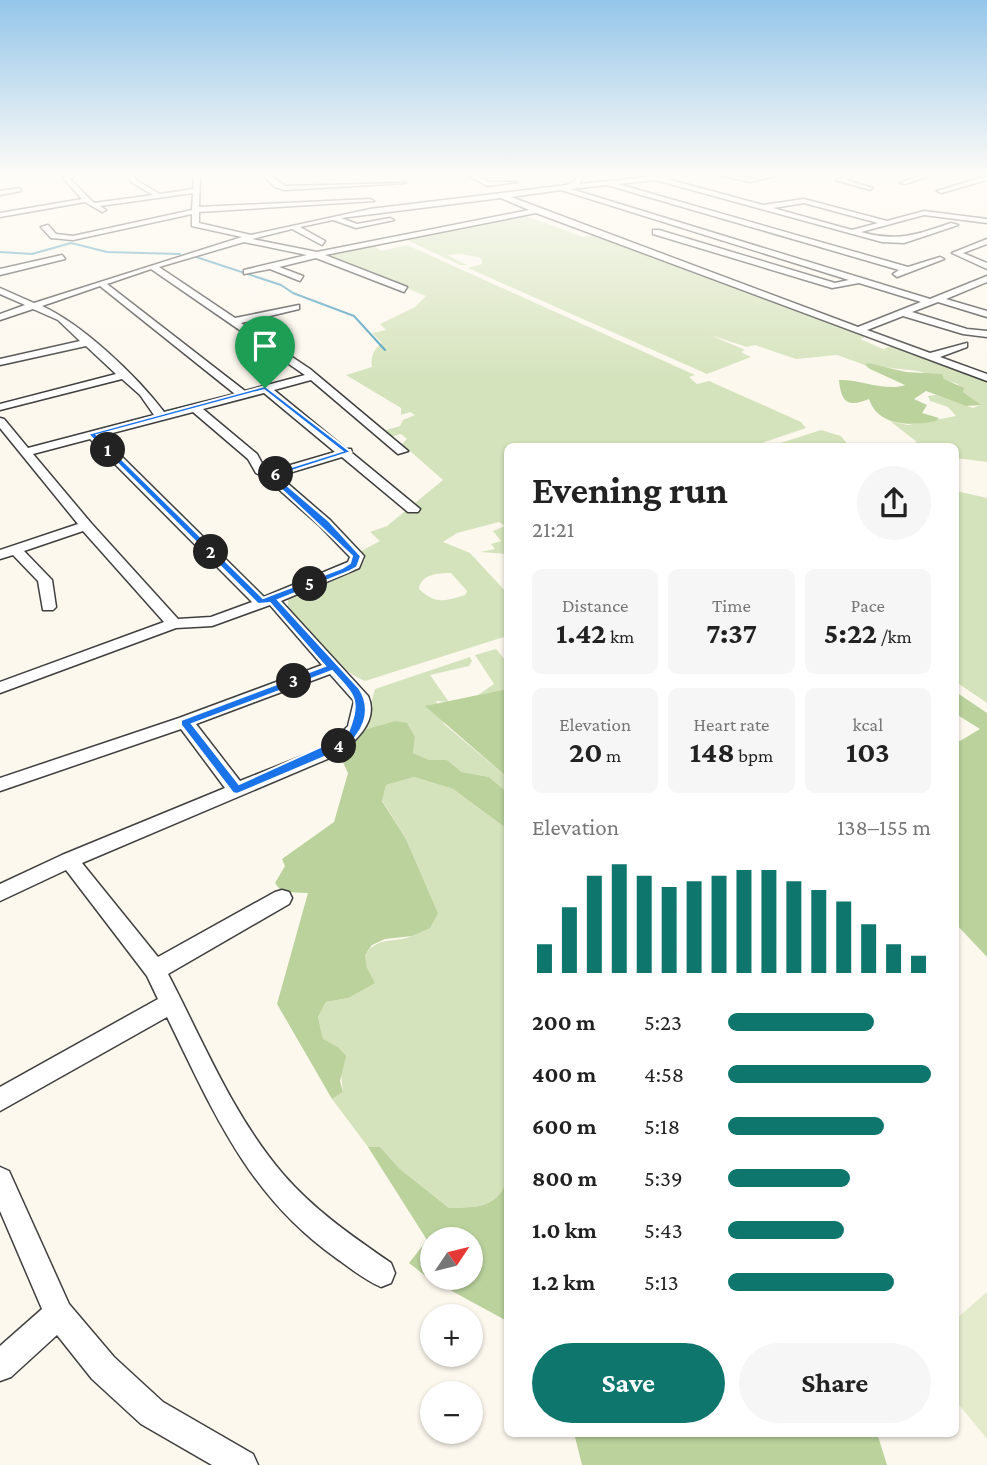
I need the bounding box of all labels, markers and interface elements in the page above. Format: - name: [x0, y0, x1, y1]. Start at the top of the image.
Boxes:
- pin: [235, 316, 295, 388]
- icon: arrive: [246, 327, 284, 365]
- pin: 1: [90, 433, 126, 468]
- text: 1: [104, 439, 111, 460]
- pin: 6: [258, 456, 294, 491]
- text: 6: [270, 463, 281, 484]
- button: share: [857, 466, 931, 540]
- text: Evening run: [532, 469, 728, 511]
- text: 21:21: [532, 516, 574, 542]
- pin: 2: [194, 534, 228, 570]
- text: 2: [206, 541, 215, 562]
- pin: 5: [292, 566, 328, 602]
- text: 5: [305, 573, 314, 594]
- text: Distance: [562, 595, 628, 616]
- text: Time: [712, 595, 751, 616]
- text: Pace: [851, 595, 885, 616]
- text: 1.42: [556, 616, 606, 649]
- text: 7:37: [706, 616, 757, 649]
- text: 5:22: [824, 616, 877, 649]
- text: km: [606, 626, 634, 647]
- text: /km: [877, 626, 912, 647]
- pin: 3: [276, 664, 312, 698]
- text: 3: [289, 670, 298, 691]
- text: Elevation: [559, 714, 631, 735]
- text: Heart rate: [694, 714, 769, 735]
- text: kcal: [853, 714, 883, 735]
- pin: 4: [322, 728, 356, 764]
- text: 4: [333, 735, 344, 756]
- text: 20: [569, 735, 603, 768]
- text: 148: [690, 735, 735, 768]
- text: 103: [846, 735, 890, 768]
- text: m: [603, 745, 621, 766]
- text: bpm: [735, 745, 773, 766]
- text: Elevation: [532, 814, 619, 840]
- text: 138–155 m: [837, 814, 931, 840]
- text: 200 m: [532, 1009, 596, 1035]
- text: 5:23: [644, 1009, 682, 1035]
- text: 400 m: [532, 1061, 596, 1087]
- text: 4:58: [644, 1061, 684, 1087]
- text: 600 m: [532, 1113, 596, 1139]
- text: 5:18: [644, 1113, 680, 1139]
- text: 800 m: [532, 1165, 597, 1191]
- text: 5:39: [644, 1165, 683, 1191]
- text: 1.0 km: [532, 1217, 597, 1243]
- text: 5:43: [644, 1217, 683, 1243]
- north arrow: [420, 1227, 483, 1290]
- map controls: [420, 1227, 483, 1444]
- text: 1.2 km: [532, 1269, 595, 1295]
- text: 5:13: [644, 1269, 679, 1295]
- button: +: [420, 1304, 483, 1367]
- button: Save: [532, 1343, 725, 1423]
- button: Share: [739, 1343, 931, 1423]
- button: −: [420, 1381, 483, 1444]

